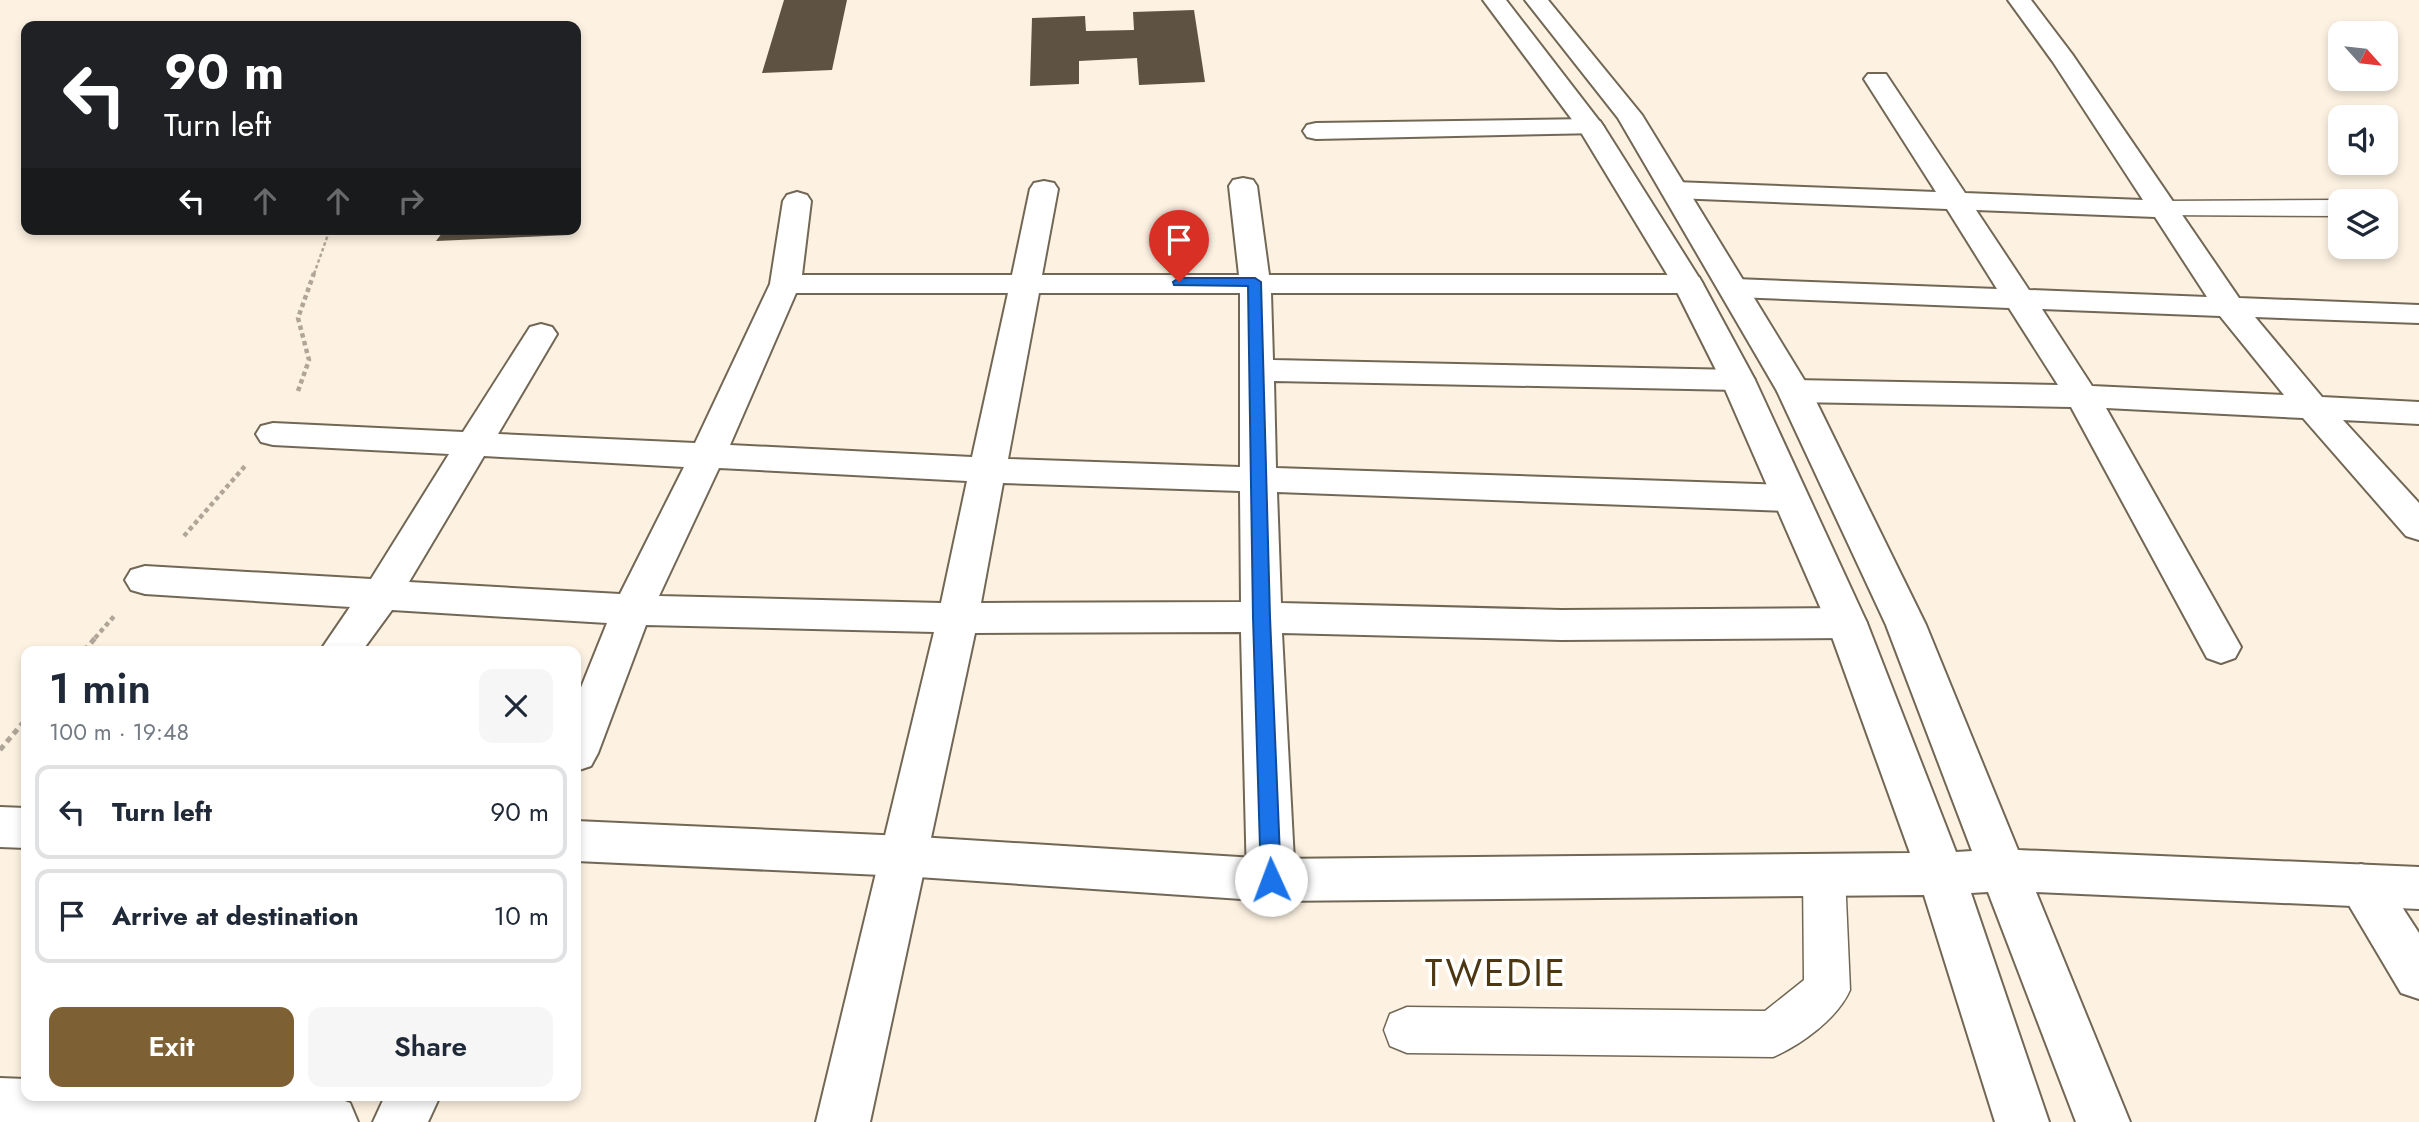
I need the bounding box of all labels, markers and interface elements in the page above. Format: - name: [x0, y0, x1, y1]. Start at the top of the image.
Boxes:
- north arrow: [2328, 21, 2398, 91]
- map controls: [2328, 21, 2398, 259]
- text: 90 m: [164, 37, 284, 107]
- icon: left: [49, 49, 140, 140]
- text: Turn left: [164, 102, 271, 148]
- button: sound: [2328, 105, 2398, 175]
- icon: left: [173, 182, 211, 220]
- icon: ahead: [246, 182, 284, 220]
- icon: ahead: [319, 182, 357, 220]
- icon: right: [392, 182, 430, 220]
- button: layers: [2328, 189, 2398, 259]
- pin: [1149, 210, 1209, 282]
- icon: arrive: [1160, 221, 1198, 259]
- text: 1 min: [49, 658, 151, 719]
- button: close: [479, 669, 553, 743]
- text: 100 m · 19:48: [49, 715, 189, 749]
- icon: left: [53, 793, 91, 831]
- text: Turn left: [112, 793, 212, 831]
- text: 90 m: [490, 793, 549, 831]
- position arrow: [1234, 843, 1308, 917]
- icon: arrive: [53, 897, 91, 935]
- text: Arrive at destination: [112, 897, 359, 935]
- text: 10 m: [494, 897, 549, 935]
- district label: TWEDIE: [1425, 946, 1567, 1000]
- button: Exit: [49, 1007, 294, 1087]
- button: Share: [308, 1007, 553, 1087]

